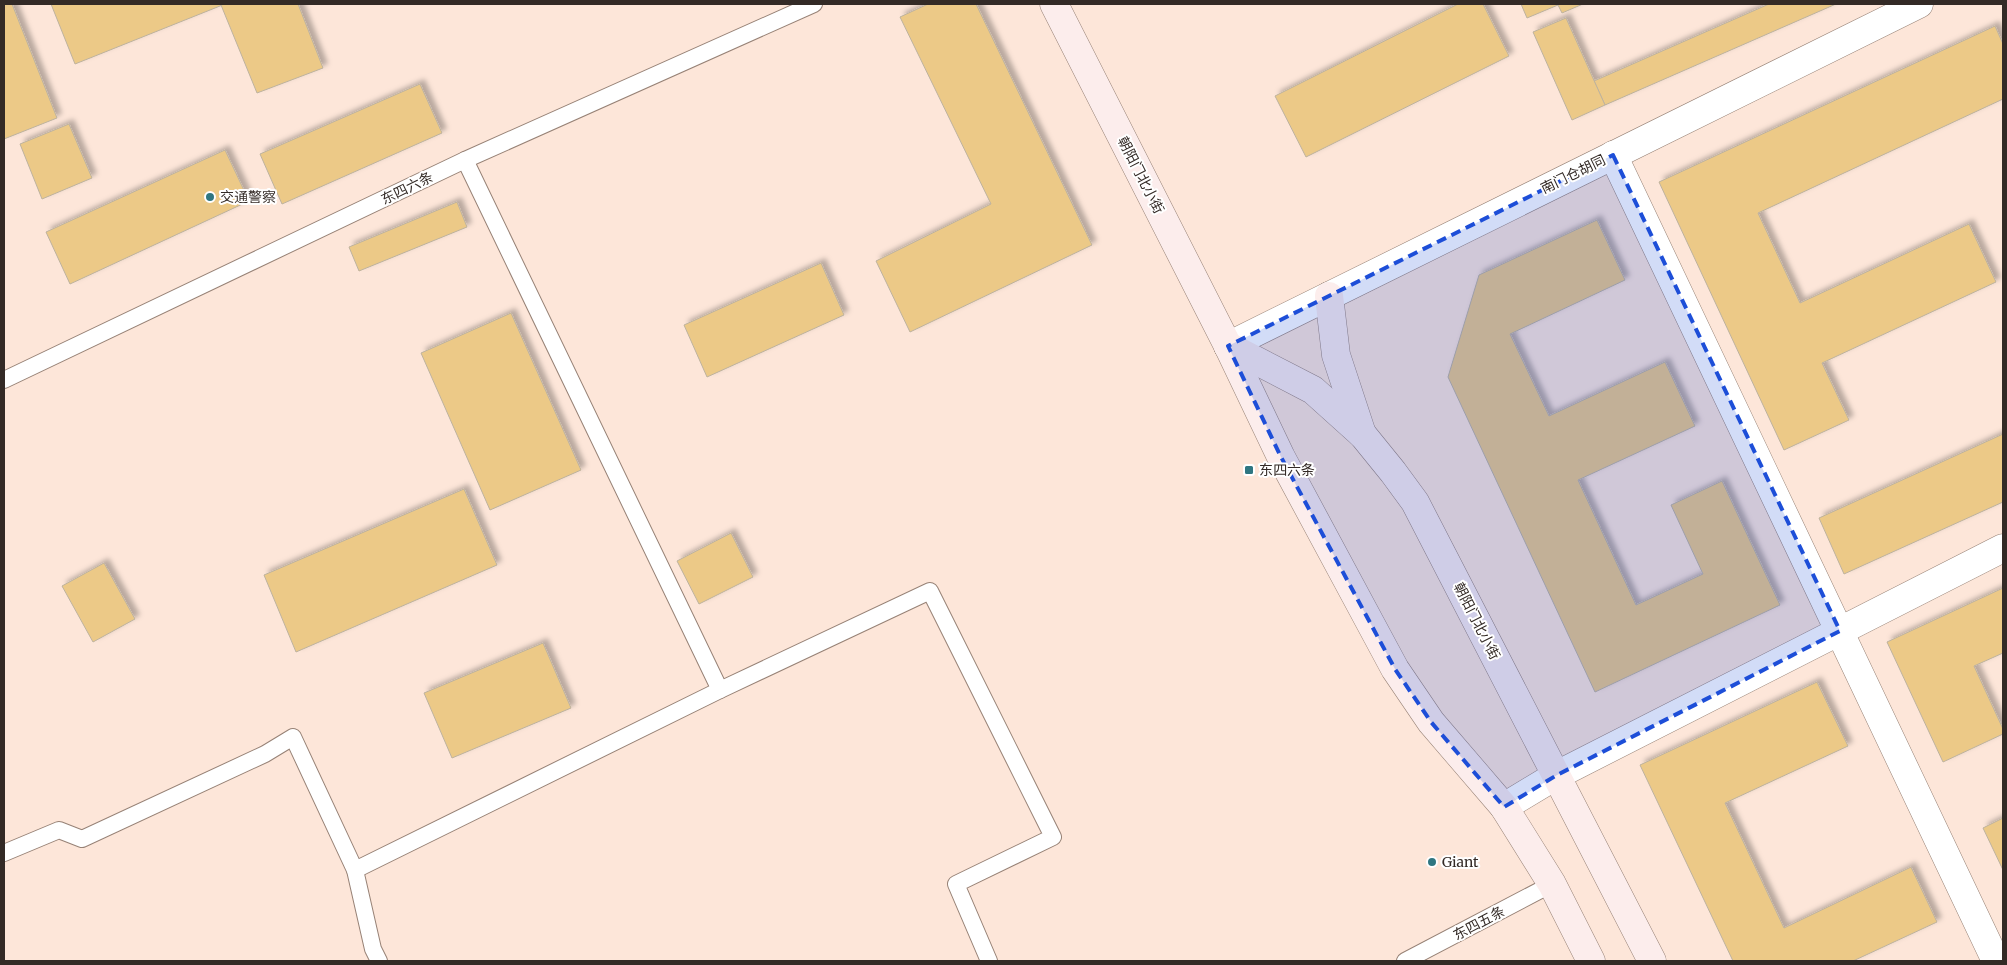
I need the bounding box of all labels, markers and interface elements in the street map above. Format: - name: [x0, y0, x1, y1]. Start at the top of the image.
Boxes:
- street label: 朝阳门北小街: [1114, 133, 1168, 217]
- street label: 南门仓胡同: [1538, 151, 1608, 197]
- street label: 东四六条: [378, 168, 436, 208]
- place label: 交通警察: [220, 188, 276, 206]
- marker: 交通警察: [204, 191, 216, 203]
- place label: 东四六条: [1259, 461, 1315, 479]
- marker: 东四六条: [1243, 464, 1255, 476]
- street label: 朝阳门北小街: [1450, 579, 1504, 663]
- place label: Giant: [1442, 853, 1479, 871]
- marker: Giant: [1426, 856, 1438, 868]
- street label: 东四五条: [1450, 902, 1508, 944]

